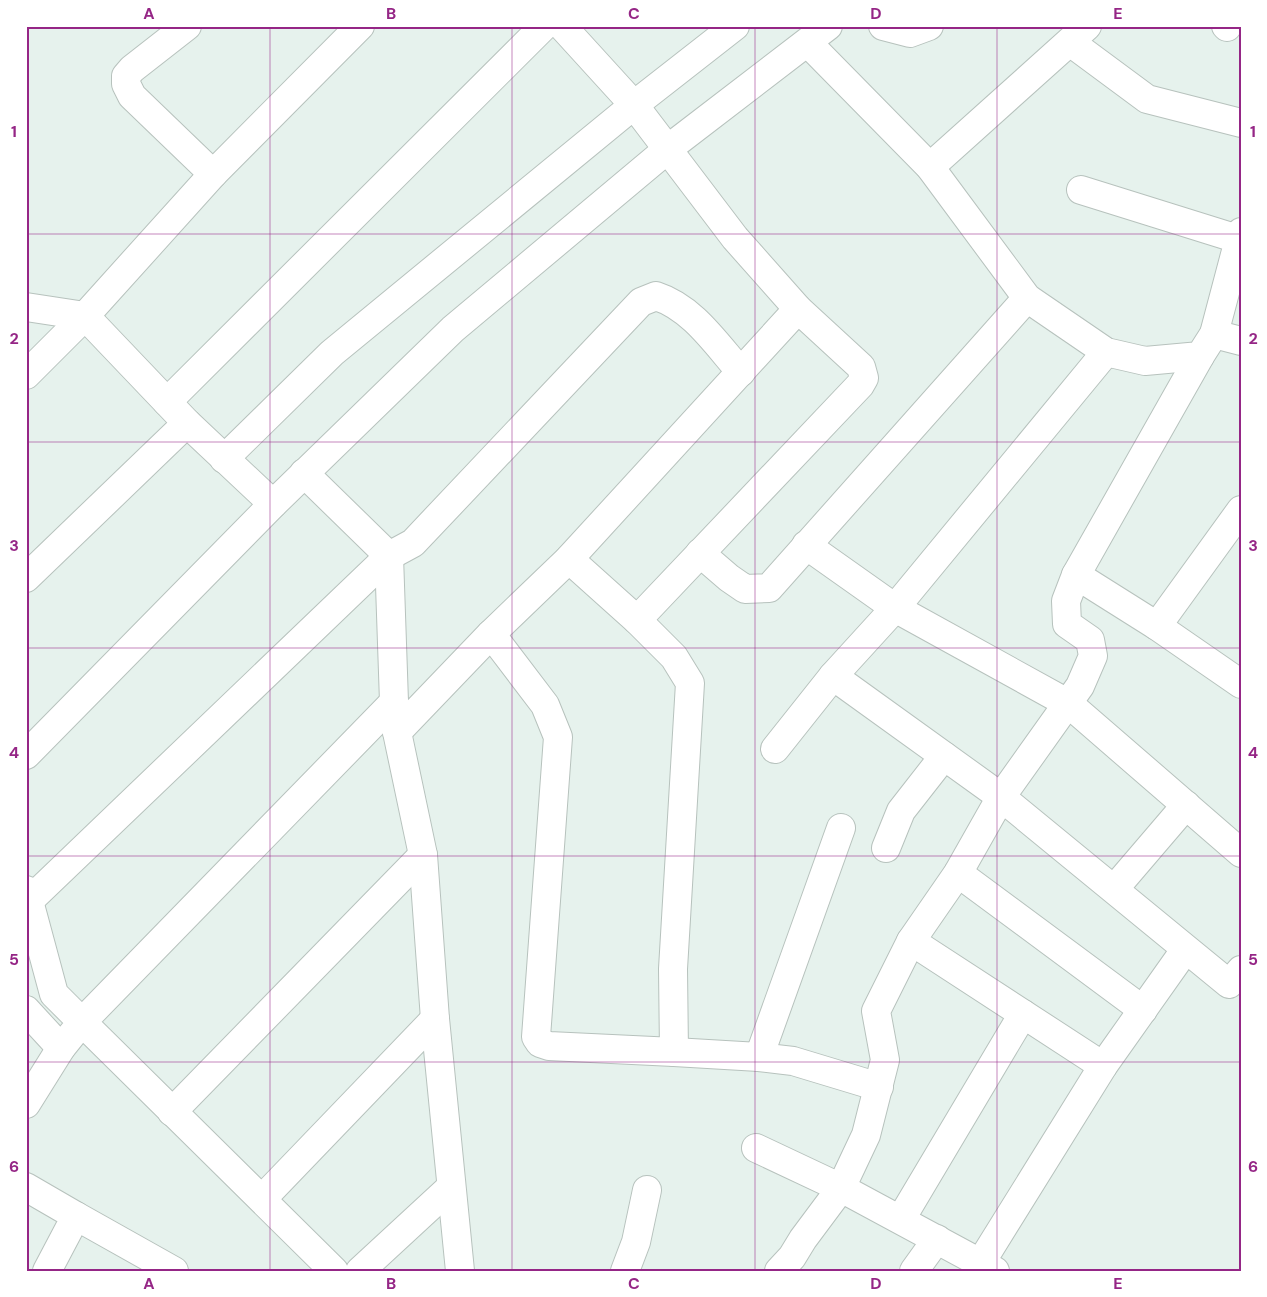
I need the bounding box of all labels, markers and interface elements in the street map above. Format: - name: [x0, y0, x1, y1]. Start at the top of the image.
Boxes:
- text: A: [143, 3, 155, 24]
- text: B: [386, 3, 396, 24]
- text: C: [628, 3, 640, 24]
- text: D: [870, 3, 882, 24]
- text: E: [1113, 3, 1123, 24]
- text: 1: [11, 121, 17, 142]
- text: 1: [1250, 121, 1256, 142]
- text: 2: [9, 328, 19, 349]
- text: 2: [1248, 328, 1258, 349]
- text: 3: [9, 535, 19, 556]
- text: 3: [1248, 535, 1258, 556]
- text: 4: [9, 742, 19, 763]
- text: 4: [1248, 742, 1258, 763]
- text: 5: [9, 949, 19, 970]
- text: 5: [1248, 949, 1258, 970]
- text: 6: [9, 1156, 19, 1177]
- text: 6: [1248, 1156, 1258, 1177]
- text: A: [143, 1273, 155, 1294]
- text: B: [386, 1273, 396, 1294]
- text: C: [628, 1273, 640, 1294]
- text: D: [870, 1273, 882, 1294]
- text: E: [1113, 1273, 1123, 1294]

